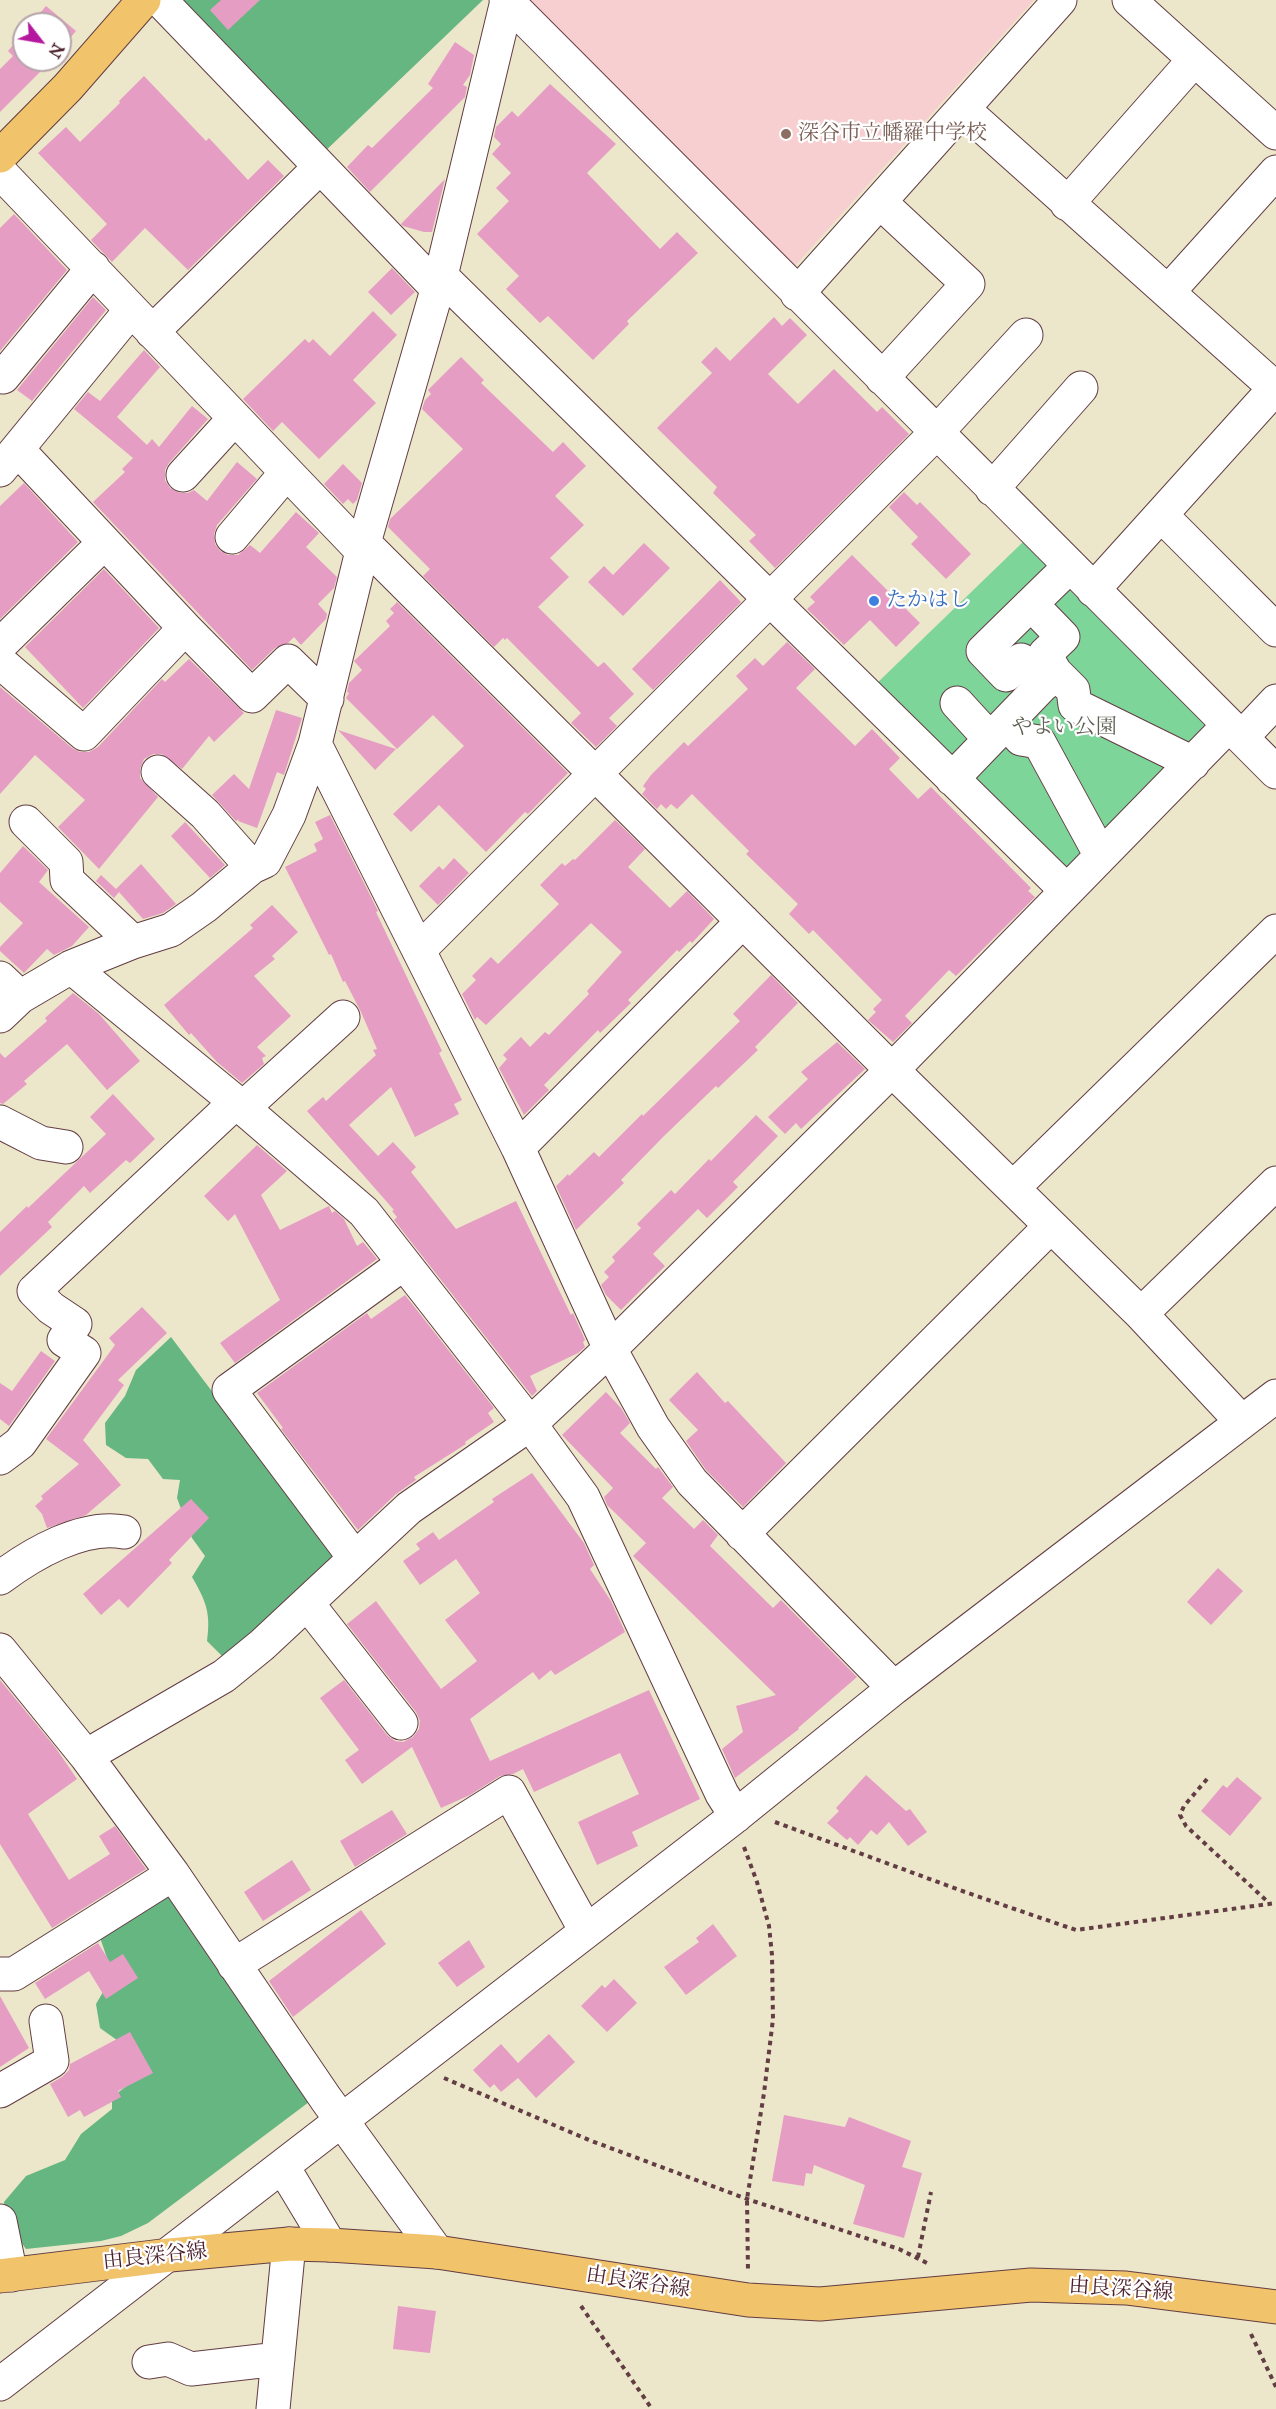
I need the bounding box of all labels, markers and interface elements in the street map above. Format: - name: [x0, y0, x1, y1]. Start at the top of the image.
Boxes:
- north arrow: [12, 12, 72, 72]
- text: N: [45, 40, 68, 61]
- place label: 深谷市立幡羅中学校: [798, 121, 987, 147]
- marker: 深谷市立幡羅中学校: [779, 127, 793, 141]
- place label: たかはし: [886, 588, 970, 614]
- marker: たかはし: [867, 594, 881, 608]
- park label: やよい公園: [1012, 715, 1116, 741]
- street label: 由良深谷線: [101, 2239, 209, 2275]
- street label: 由良深谷線: [584, 2262, 692, 2304]
- street label: 由良深谷線: [1068, 2274, 1174, 2306]

